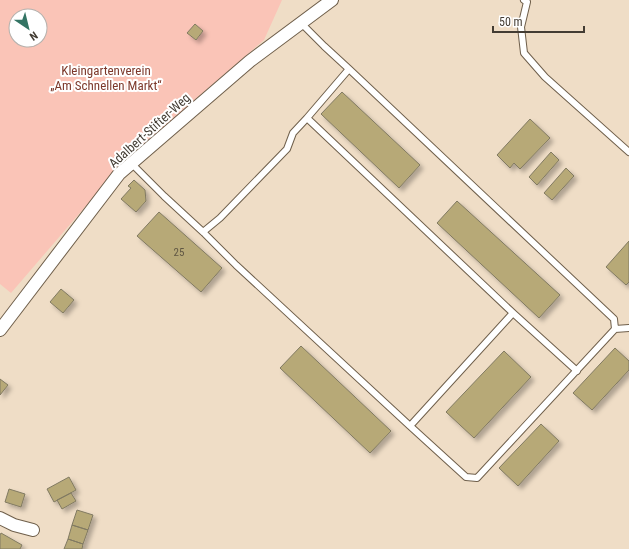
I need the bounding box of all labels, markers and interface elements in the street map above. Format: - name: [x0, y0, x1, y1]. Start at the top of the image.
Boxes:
- north arrow: [8, 8, 48, 48]
- scale bar: [493, 8, 584, 34]
- text: 50 m: [499, 15, 523, 29]
- text: N: [27, 29, 40, 43]
- park label: Kleingartenverein „Am Schnellen Markt“: [50, 63, 162, 93]
- street label: Adalbert-Stifter-Weg: [106, 90, 193, 171]
- house number: 25: [174, 246, 184, 259]

